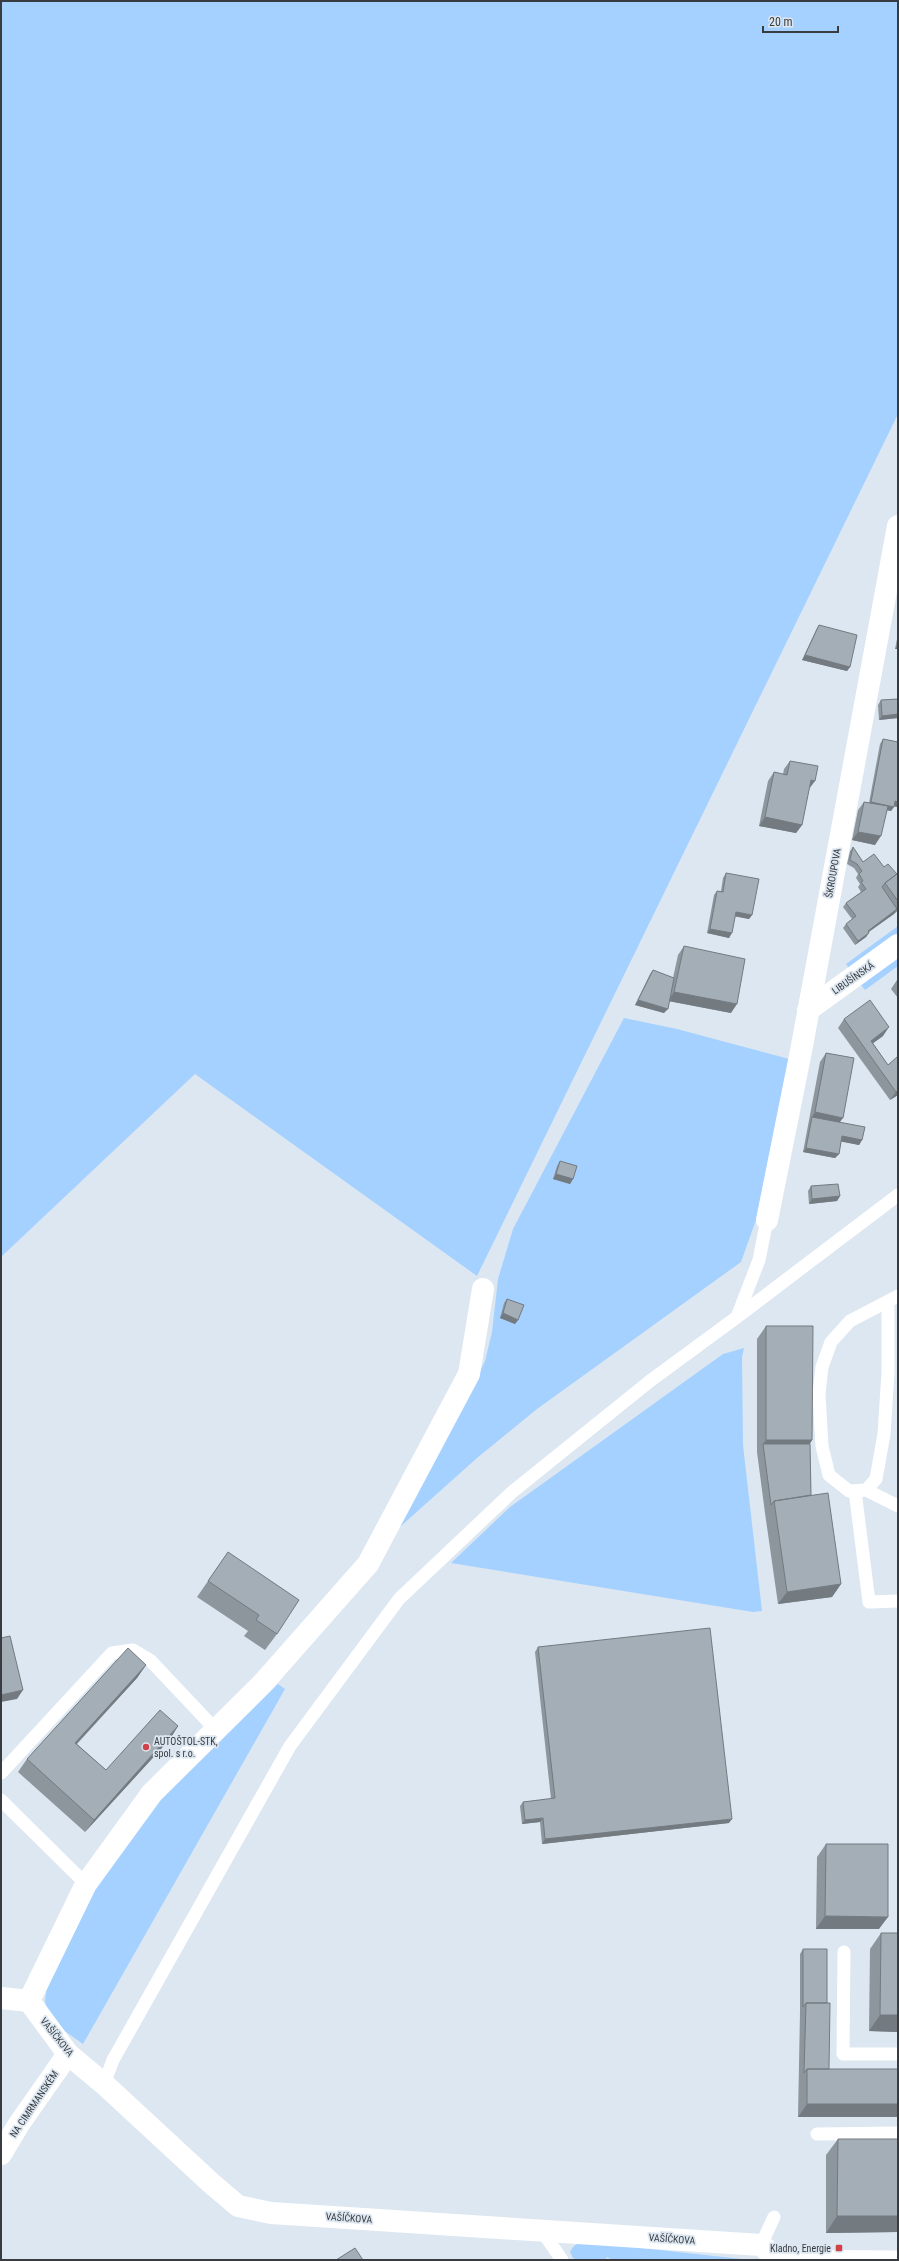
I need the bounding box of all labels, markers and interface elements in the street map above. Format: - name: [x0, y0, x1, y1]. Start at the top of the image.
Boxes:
- scale bar: [763, 8, 838, 34]
- text: 20 m: [769, 15, 793, 29]
- street label: ŠKROUPOVA: [822, 847, 843, 899]
- street label: LIBUŠÍNSKÁ: [829, 959, 876, 996]
- place label: AUTOŠTOL-STK, spol. s r.o.: [154, 1735, 218, 1759]
- marker: AUTOŠTOL-STK, spol. s r.o.: [141, 1742, 151, 1752]
- street label: VAŠÍČKOVA: [38, 2014, 78, 2059]
- street label: NA CIMRMANSKÉM: [7, 2068, 60, 2139]
- street label: VAŠÍČKOVA: [325, 2209, 373, 2225]
- street label: VAŠÍČKOVA: [648, 2230, 696, 2246]
- place label: Kladno, Energie: [770, 2243, 831, 2254]
- marker: Kladno, Energie: [834, 2243, 844, 2253]

